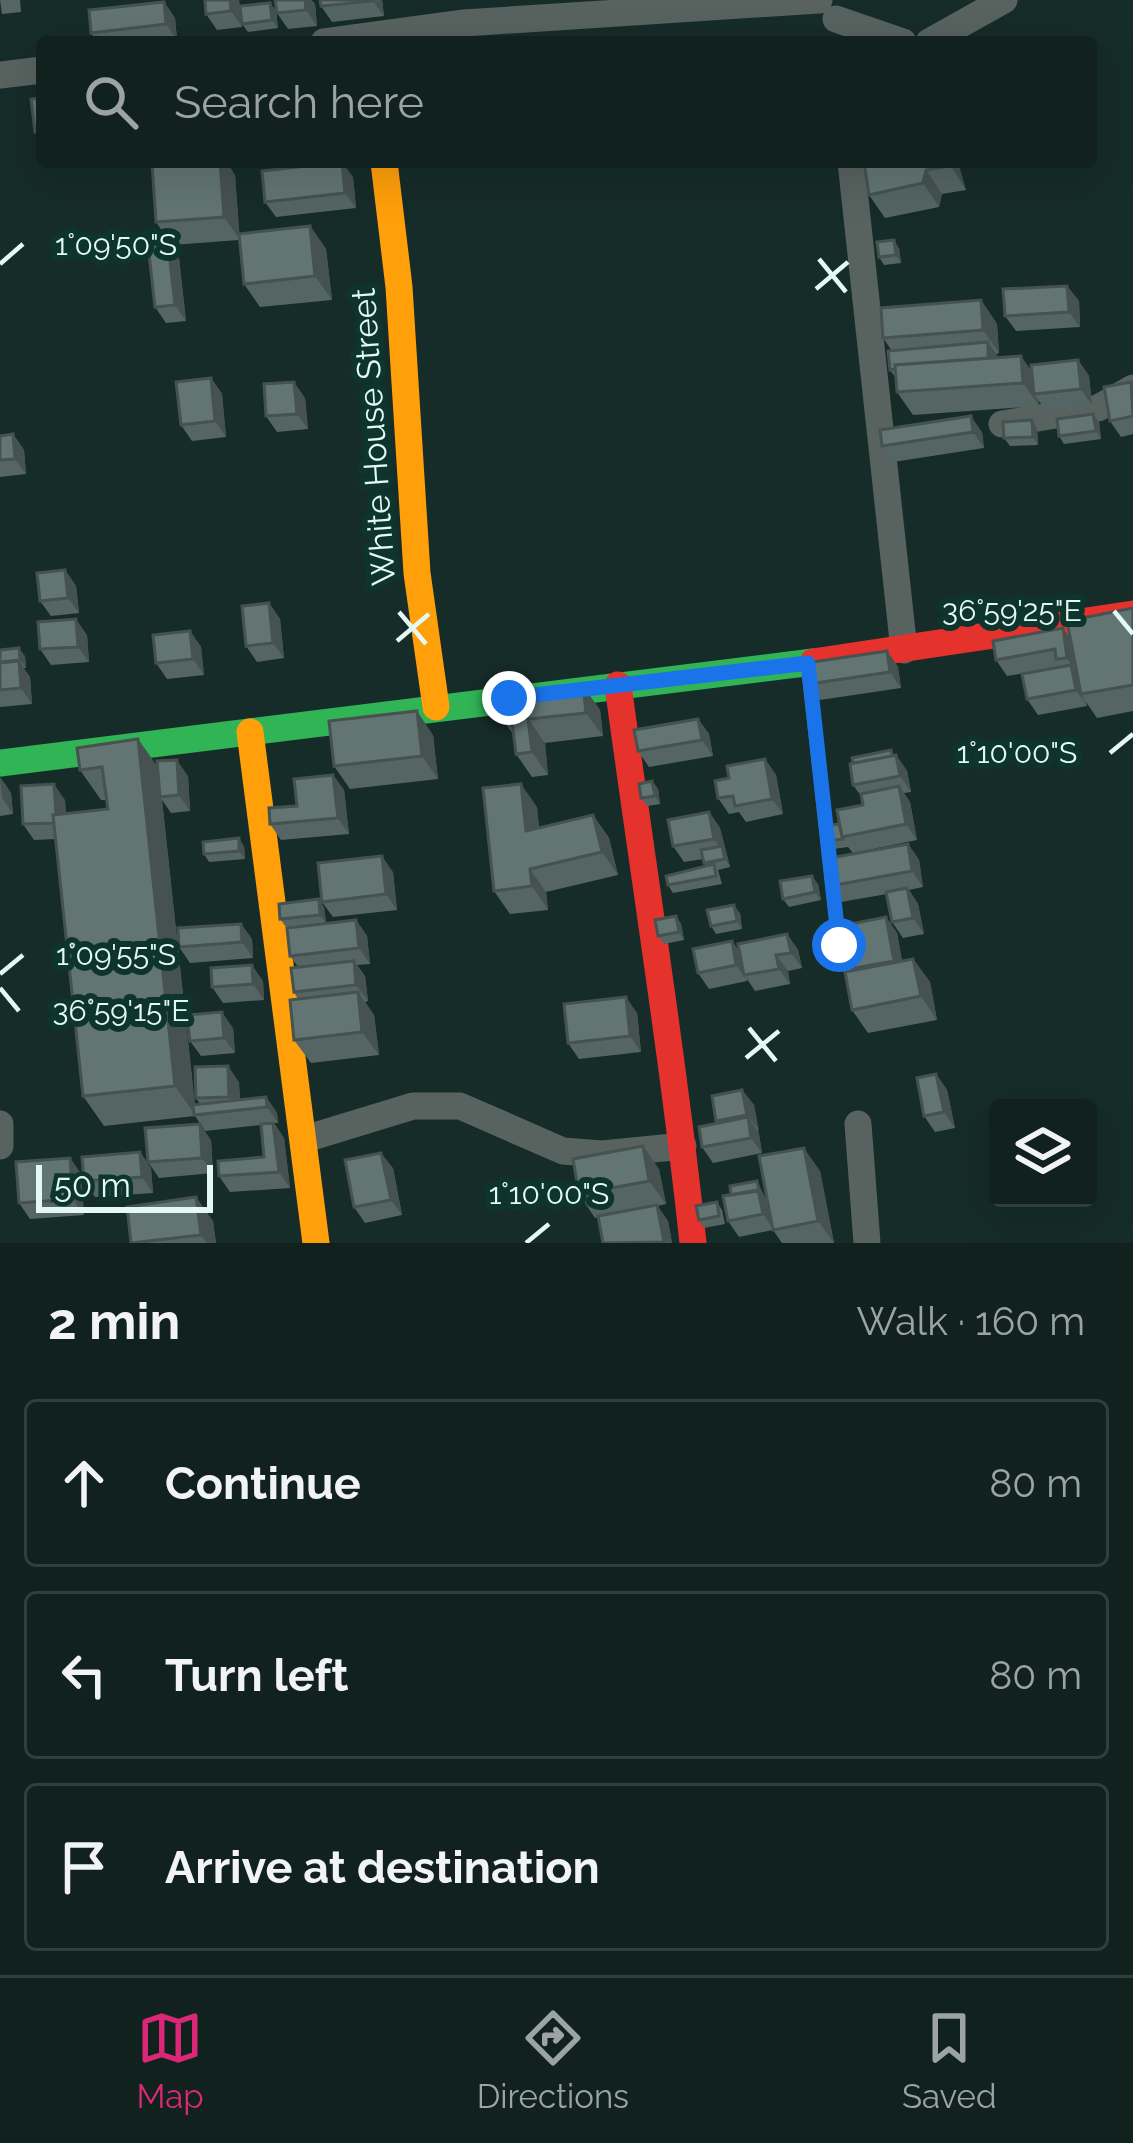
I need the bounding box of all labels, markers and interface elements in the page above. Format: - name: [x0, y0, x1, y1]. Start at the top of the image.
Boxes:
- search box: [36, 36, 1097, 168]
- icon: search: [78, 69, 144, 135]
- text: Search here: [174, 76, 424, 129]
- text: 1°09'50"S: [55, 227, 177, 262]
- street label: White House Street: [344, 287, 403, 587]
- text: 36°59'25"E: [942, 593, 1082, 628]
- route end: [482, 671, 536, 725]
- text: 1°10'00"S: [957, 735, 1077, 770]
- route start: [812, 918, 866, 972]
- text: 1°09'55"S: [56, 937, 176, 972]
- text: 36°59'15"E: [53, 993, 189, 1028]
- map controls: [989, 1099, 1097, 1207]
- button: layers: [989, 1099, 1097, 1207]
- scale bar: [36, 1159, 213, 1212]
- text: 50 m: [54, 1166, 131, 1205]
- text: 1°10'00"S: [489, 1176, 609, 1211]
- text: 2 min: [48, 1291, 180, 1351]
- text: Walk · 160 m: [857, 1298, 1085, 1344]
- icon: ahead: [51, 1450, 117, 1516]
- text: Continue: [165, 1457, 361, 1510]
- text: 80 m: [989, 1460, 1082, 1506]
- icon: left: [51, 1642, 117, 1708]
- text: Turn left: [165, 1649, 348, 1702]
- text: 80 m: [989, 1652, 1082, 1698]
- icon: arrive: [51, 1834, 117, 1900]
- text: Arrive at destination: [165, 1841, 600, 1894]
- tab: Map: [137, 2005, 204, 2116]
- tab: Directions: [477, 2005, 629, 2116]
- tab: Saved: [902, 2005, 996, 2116]

